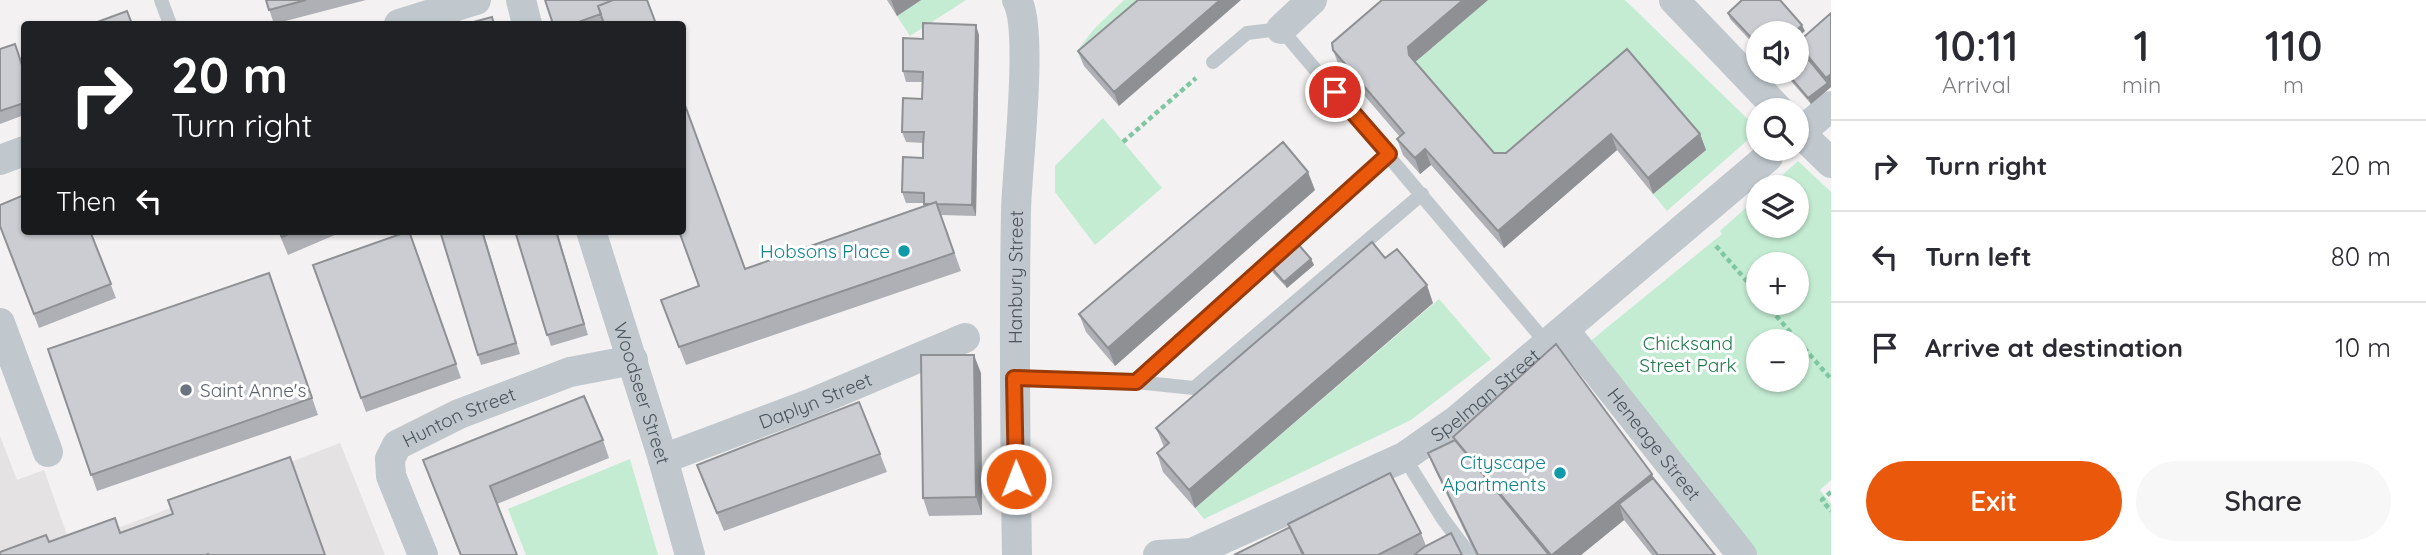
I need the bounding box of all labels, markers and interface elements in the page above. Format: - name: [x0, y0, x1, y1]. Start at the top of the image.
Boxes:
- text: 10:11: [1935, 19, 2019, 72]
- text: 1: [2134, 19, 2150, 72]
- text: 110: [2265, 19, 2322, 72]
- map controls: [1746, 21, 1809, 392]
- button: sound: [1746, 21, 1809, 84]
- text: 20 m: [171, 44, 288, 105]
- icon: right: [56, 49, 147, 140]
- pin: [1305, 62, 1365, 122]
- text: Arrival: [1942, 70, 2011, 99]
- text: min: [2122, 70, 2161, 99]
- text: m: [2283, 70, 2304, 99]
- icon: arrive: [1316, 73, 1354, 111]
- button: search: [1746, 98, 1809, 161]
- text: Turn right: [171, 105, 312, 145]
- icon: right: [1866, 147, 1904, 185]
- text: Turn right: [1925, 149, 2047, 182]
- text: 20 m: [2330, 149, 2391, 182]
- button: layers: [1746, 175, 1809, 238]
- icon: left: [130, 182, 168, 220]
- text: Then: [56, 185, 116, 218]
- street label: Hanbury Street: [1003, 210, 1028, 344]
- icon: left: [1866, 238, 1904, 276]
- place label: Hobsons Place: [760, 239, 890, 263]
- text: Turn left: [1925, 240, 2032, 273]
- text: 80 m: [2331, 240, 2391, 273]
- marker: Hobsons Place: [896, 243, 912, 259]
- button: +: [1746, 252, 1809, 315]
- street label: Woodseer Street: [609, 319, 676, 467]
- button: −: [1746, 329, 1809, 392]
- icon: arrive: [1866, 329, 1904, 367]
- park label: Chicksand Street Park: [1639, 331, 1737, 377]
- text: Arrive at destination: [1925, 331, 2183, 364]
- text: 10 m: [2335, 331, 2391, 364]
- street label: Spelman Street: [1426, 343, 1545, 447]
- street label: Daplyn Street: [755, 367, 875, 434]
- place label: Saint Anne's: [200, 378, 307, 402]
- marker: Saint Anne's: [178, 382, 194, 398]
- street label: Hunton Street: [398, 382, 519, 452]
- street label: Heneage Street: [1602, 383, 1706, 505]
- position arrow: [979, 442, 1053, 516]
- place label: Cityscape Apartments: [1442, 450, 1546, 496]
- button: Exit: [1866, 461, 2122, 541]
- button: Share: [2136, 461, 2391, 541]
- marker: Cityscape Apartments: [1552, 465, 1568, 481]

